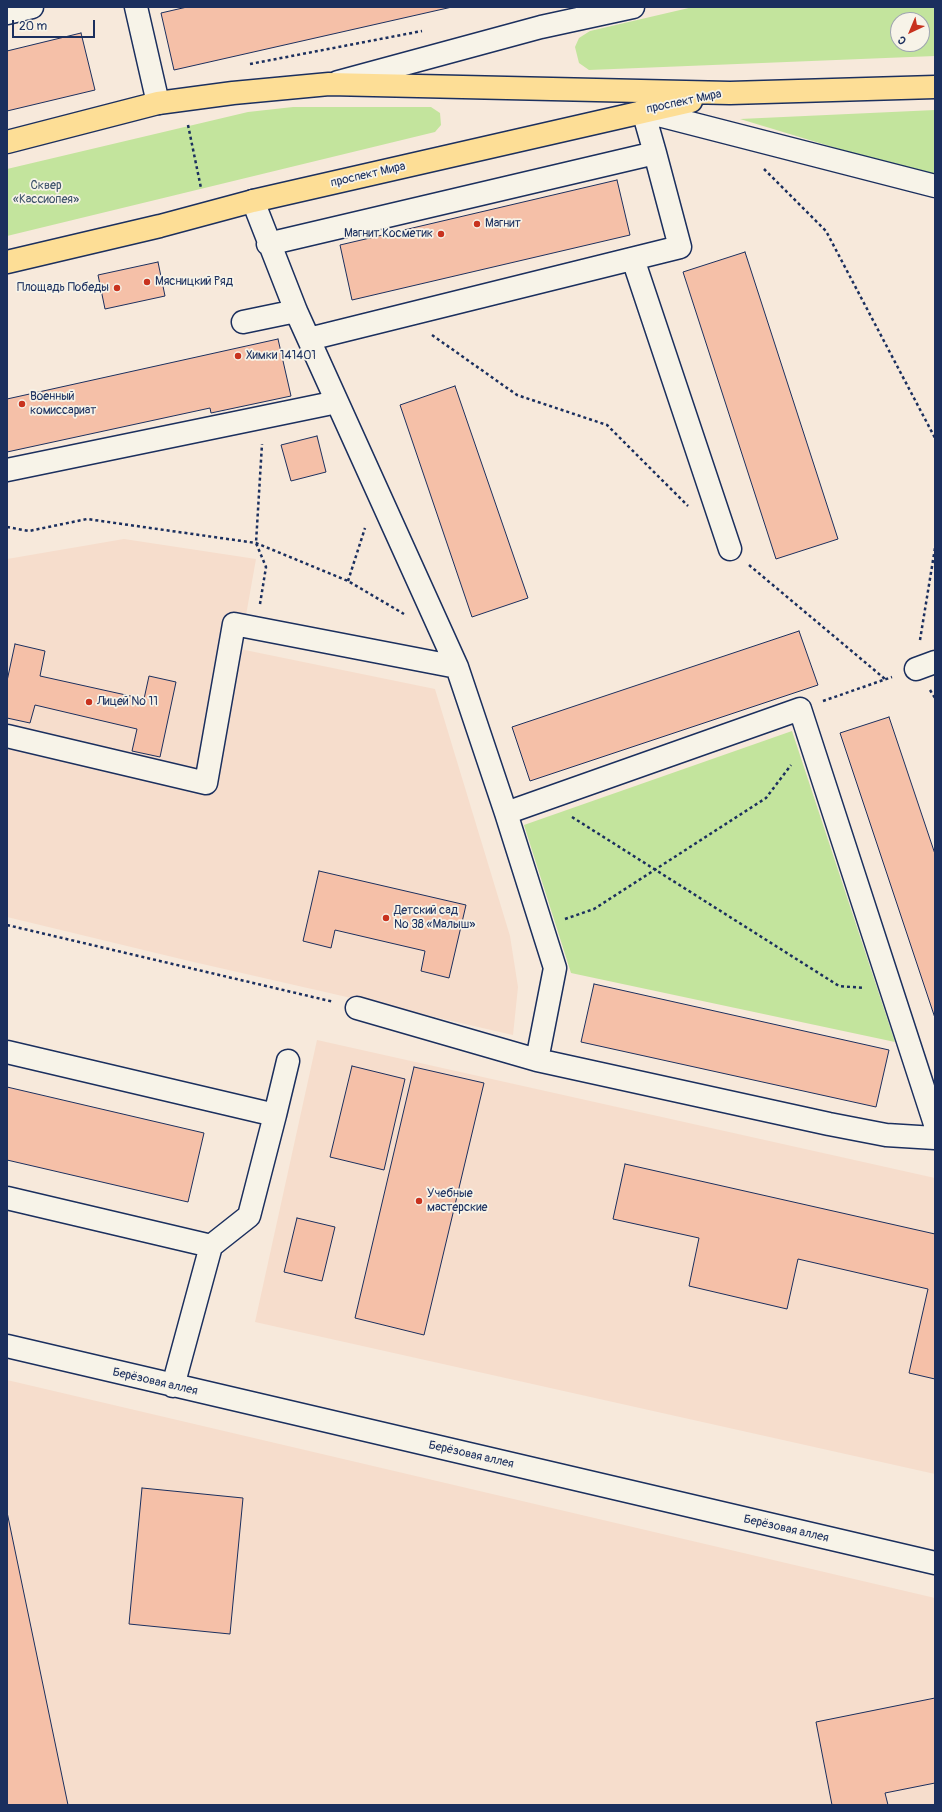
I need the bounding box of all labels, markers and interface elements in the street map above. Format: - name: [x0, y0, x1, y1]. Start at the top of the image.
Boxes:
- scale bar: [14, 12, 97, 38]
- north arrow: [890, 12, 930, 52]
- text: 20 m: [19, 19, 47, 34]
- text: С: [895, 33, 909, 47]
- street label: проспект Мира: [645, 87, 723, 117]
- street label: проспект Мира: [329, 159, 407, 191]
- park label: Сквер «Кассиопея»: [13, 179, 79, 207]
- place label: Магнит: [485, 217, 521, 231]
- marker: Магнит: [472, 219, 482, 229]
- place label: Магнит Косметик: [344, 227, 433, 241]
- marker: Магнит Косметик: [436, 229, 446, 239]
- place label: Мясницкий Ряд: [155, 275, 233, 289]
- marker: Мясницкий Ряд: [142, 277, 152, 287]
- place label: Площадь Победы: [17, 281, 109, 295]
- marker: Площадь Победы: [112, 283, 122, 293]
- place label: Химки 141401: [246, 349, 316, 363]
- marker: Химки 141401: [233, 351, 243, 361]
- place label: Военный комиссариат: [30, 390, 96, 418]
- marker: Военный комиссариат: [17, 399, 27, 409]
- place label: Лицей № 11: [97, 695, 158, 709]
- marker: Лицей № 11: [84, 697, 94, 707]
- place label: Детский сад № 38 «Малыш»: [394, 904, 475, 932]
- marker: Детский сад № 38 «Малыш»: [381, 913, 391, 923]
- place label: Учебные мастерские: [427, 1187, 487, 1215]
- marker: Учебные мастерские: [414, 1196, 424, 1206]
- street label: Берёзовая аллея: [111, 1365, 199, 1399]
- street label: Берёзовая аллея: [427, 1438, 515, 1472]
- street label: Берёзовая аллея: [742, 1512, 830, 1546]

